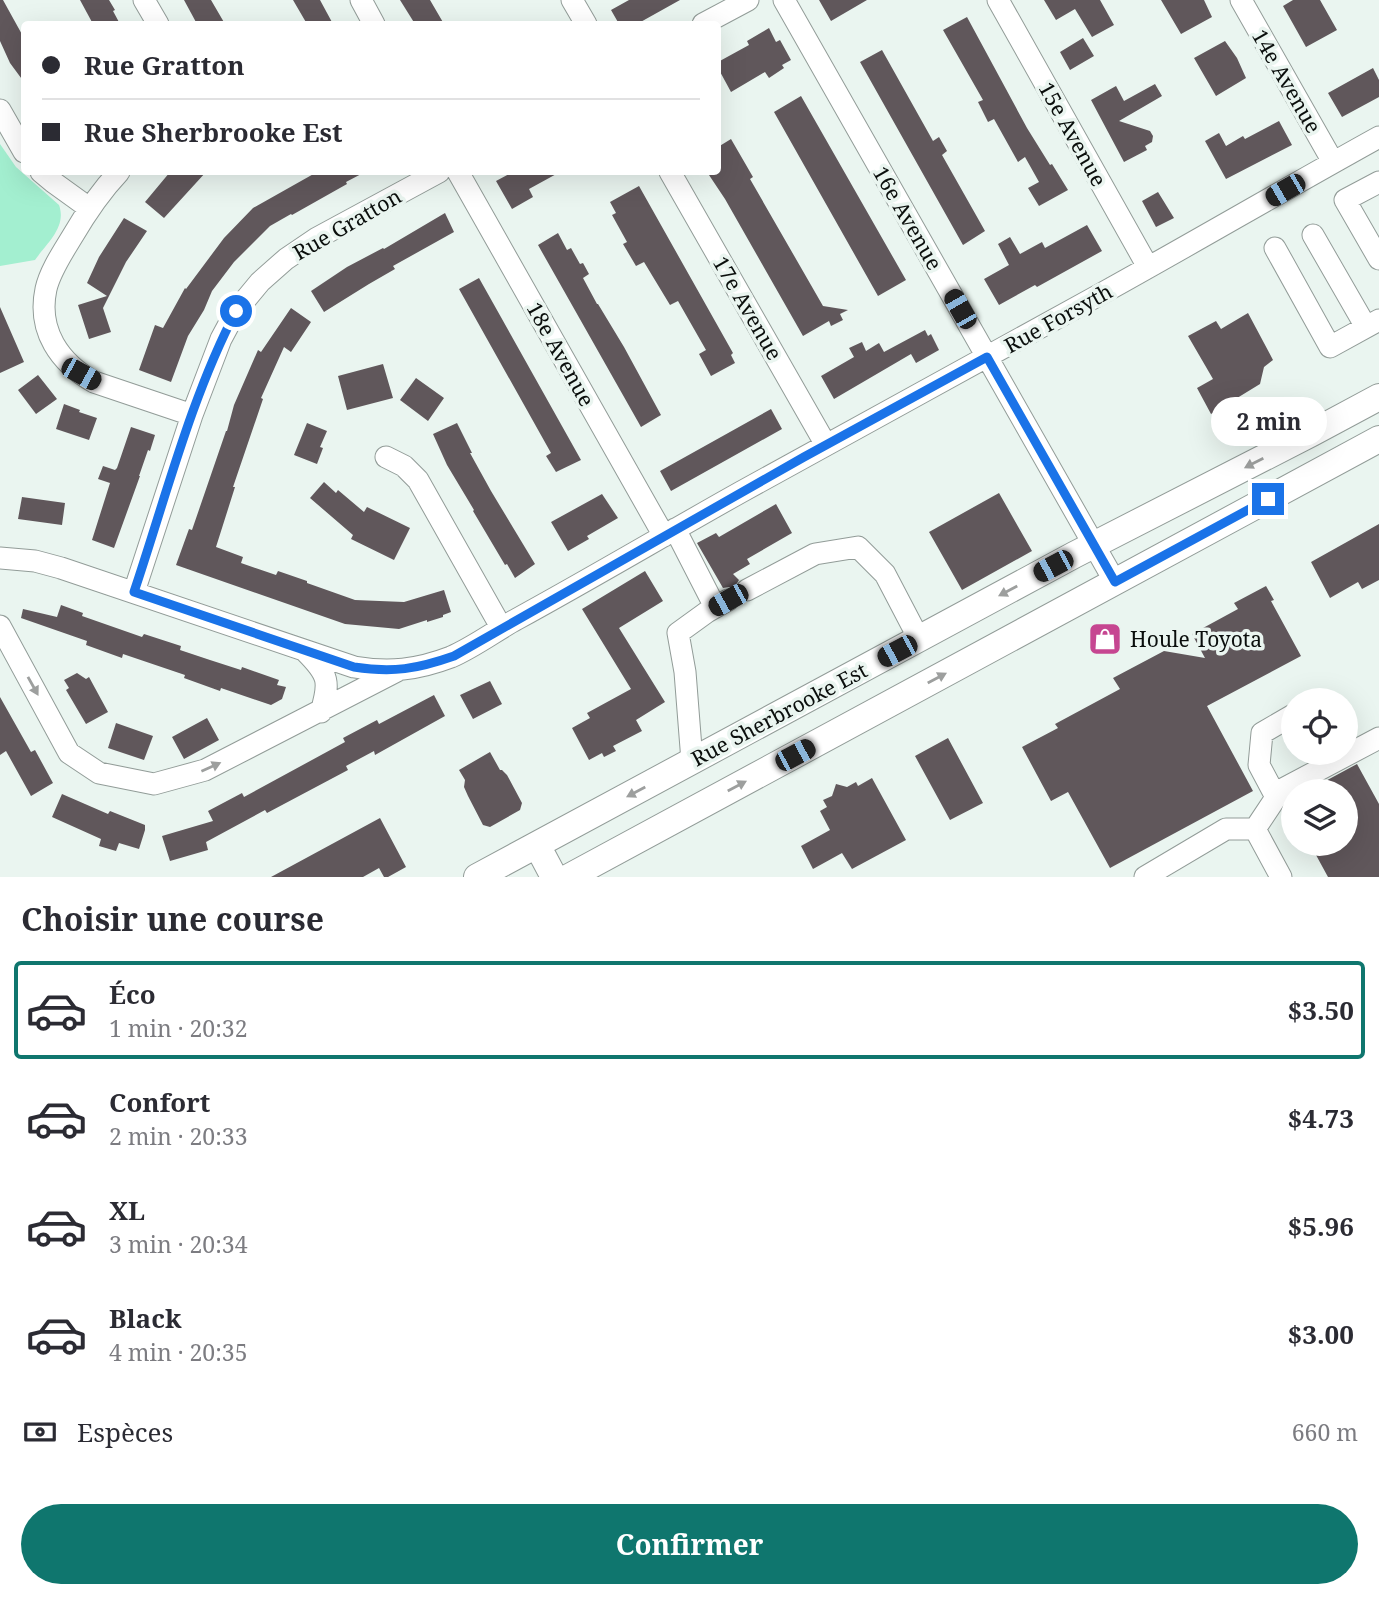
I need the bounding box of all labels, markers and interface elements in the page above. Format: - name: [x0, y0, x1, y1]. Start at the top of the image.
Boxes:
- street label: 14e Avenue: [1246, 24, 1328, 138]
- text: Rue Gratton: [84, 47, 245, 83]
- street label: 15e Avenue: [1033, 77, 1113, 191]
- text: Rue Sherbrooke Est: [84, 114, 342, 150]
- street label: 16e Avenue: [867, 161, 949, 275]
- car: [1262, 170, 1309, 210]
- street label: Rue Gratton: [288, 182, 406, 266]
- street label: 17e Avenue: [707, 251, 789, 365]
- street label: Rue Forsyth: [999, 277, 1117, 359]
- car: [941, 286, 980, 332]
- route start: [220, 295, 252, 327]
- street label: 18e Avenue: [521, 297, 601, 411]
- car: [58, 355, 105, 393]
- callout: 2 min: [1210, 398, 1326, 447]
- text: 2 min: [1236, 405, 1302, 437]
- one-way arrow: [1244, 457, 1264, 468]
- route end: [1252, 483, 1284, 515]
- car: [1030, 547, 1077, 585]
- car: [705, 581, 752, 619]
- one-way arrow: [998, 584, 1018, 596]
- shop icon: Houle Toyota: [1086, 620, 1124, 658]
- place label: Houle Toyota: [1130, 625, 1262, 653]
- car: [874, 632, 921, 670]
- street label: Rue Sherbrooke Est: [686, 656, 872, 772]
- one-way arrow: [927, 672, 947, 684]
- one-way arrow: [27, 676, 39, 696]
- map controls: [1281, 688, 1358, 856]
- button: locate: [1281, 688, 1358, 765]
- car: [772, 736, 819, 774]
- one-way arrow: [201, 761, 221, 773]
- button: layers: [1281, 779, 1358, 856]
- one-way arrow: [727, 780, 747, 792]
- one-way arrow: [625, 785, 645, 797]
- text: Choisir une course: [21, 897, 324, 940]
- text: Éco: [109, 976, 156, 1012]
- icon: car: [25, 979, 88, 1042]
- text: $3.50: [1288, 992, 1354, 1028]
- text: 1 min · 20:32: [109, 1012, 247, 1044]
- text: Confort: [109, 1084, 210, 1120]
- icon: car: [25, 1087, 88, 1150]
- text: $4.73: [1288, 1100, 1354, 1136]
- text: 2 min · 20:33: [109, 1120, 247, 1152]
- text: XL: [109, 1192, 145, 1228]
- icon: car: [25, 1195, 88, 1258]
- text: $5.96: [1288, 1208, 1354, 1244]
- text: 3 min · 20:34: [109, 1228, 247, 1260]
- text: Black: [109, 1300, 182, 1336]
- icon: car: [25, 1303, 88, 1366]
- text: $3.00: [1288, 1316, 1354, 1352]
- text: 4 min · 20:35: [109, 1336, 247, 1368]
- icon: cash: [21, 1413, 59, 1451]
- text: Espèces: [77, 1414, 173, 1450]
- text: 660 m: [1292, 1416, 1358, 1448]
- button: Confirmer: [21, 1504, 1358, 1584]

